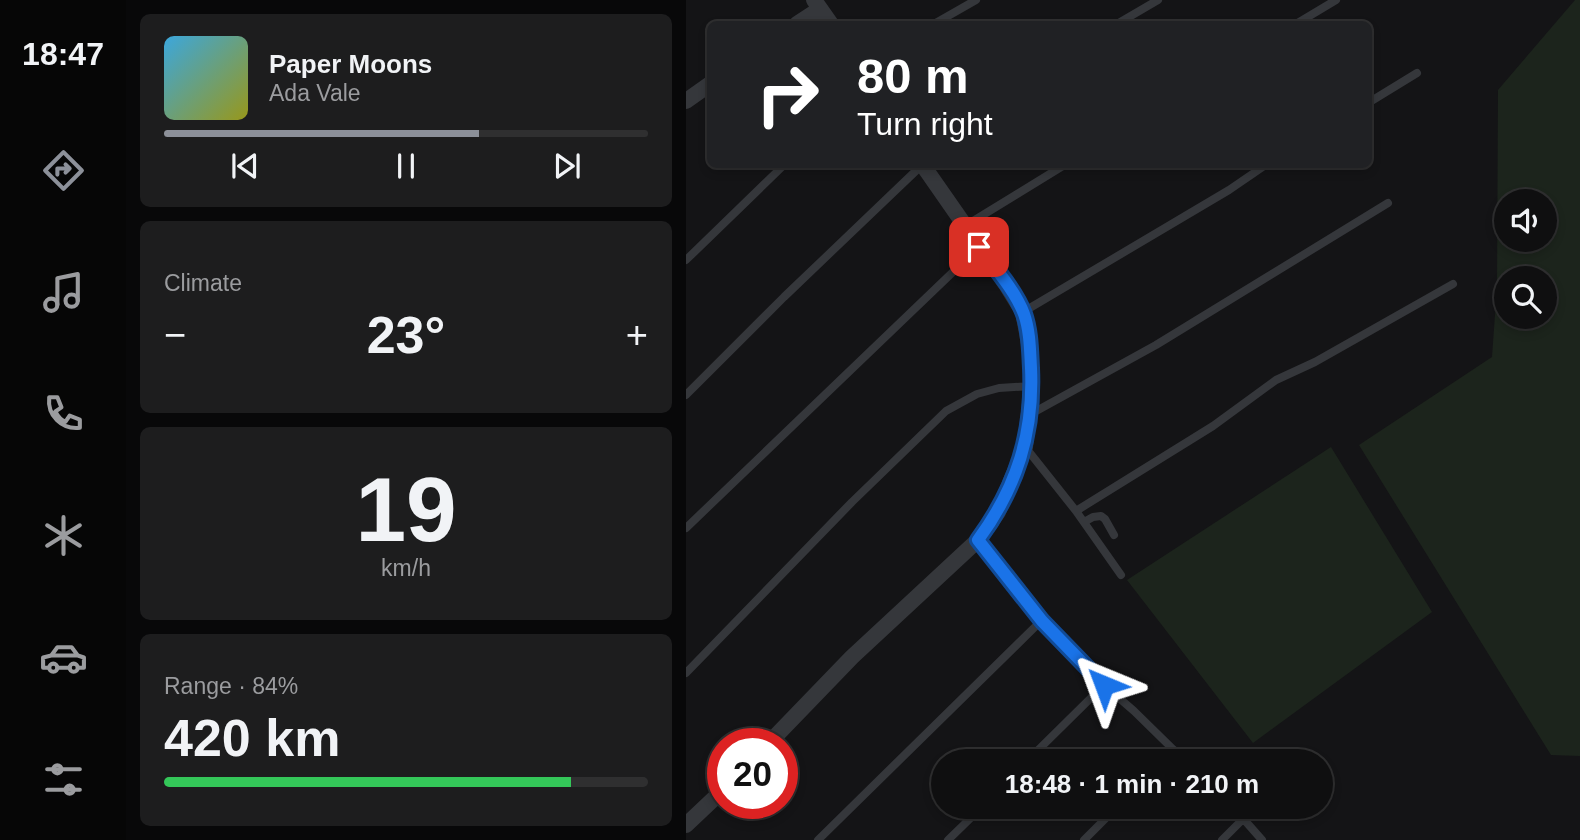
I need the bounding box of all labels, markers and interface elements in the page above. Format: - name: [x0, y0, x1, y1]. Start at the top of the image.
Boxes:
- text: 18:47: [22, 36, 104, 72]
- text: Paper Moons: [269, 49, 432, 79]
- icon: right: [742, 49, 833, 140]
- text: 80 m: [857, 49, 969, 103]
- text: Ada Vale: [269, 80, 361, 106]
- text: Turn right: [857, 106, 993, 142]
- icon: directions: [39, 146, 88, 195]
- icon: previous: [226, 147, 264, 185]
- icon: pause: [387, 147, 425, 185]
- icon: next: [548, 147, 586, 185]
- map controls: [1494, 189, 1557, 329]
- button: sound: [1494, 189, 1557, 252]
- pin: [949, 217, 1009, 277]
- icon: arrive: [960, 228, 998, 266]
- button: search: [1494, 266, 1557, 329]
- icon: music: [39, 268, 88, 317]
- text: Climate: [164, 270, 242, 296]
- text: 23°: [367, 306, 445, 364]
- text: −: [164, 314, 186, 356]
- text: +: [626, 314, 648, 356]
- icon: phone: [39, 389, 88, 438]
- text: 19: [355, 459, 457, 560]
- icon: climate: [39, 511, 88, 560]
- text: km/h: [381, 555, 431, 581]
- icon: car: [39, 633, 88, 682]
- position arrow: [1067, 648, 1141, 722]
- text: Range · 84%: [164, 673, 298, 699]
- text: 420 km: [164, 709, 340, 767]
- speed limit sign: 20: [707, 728, 798, 819]
- icon: filters: [39, 755, 88, 804]
- text: 18:48 · 1 min · 210 m: [1005, 769, 1259, 799]

